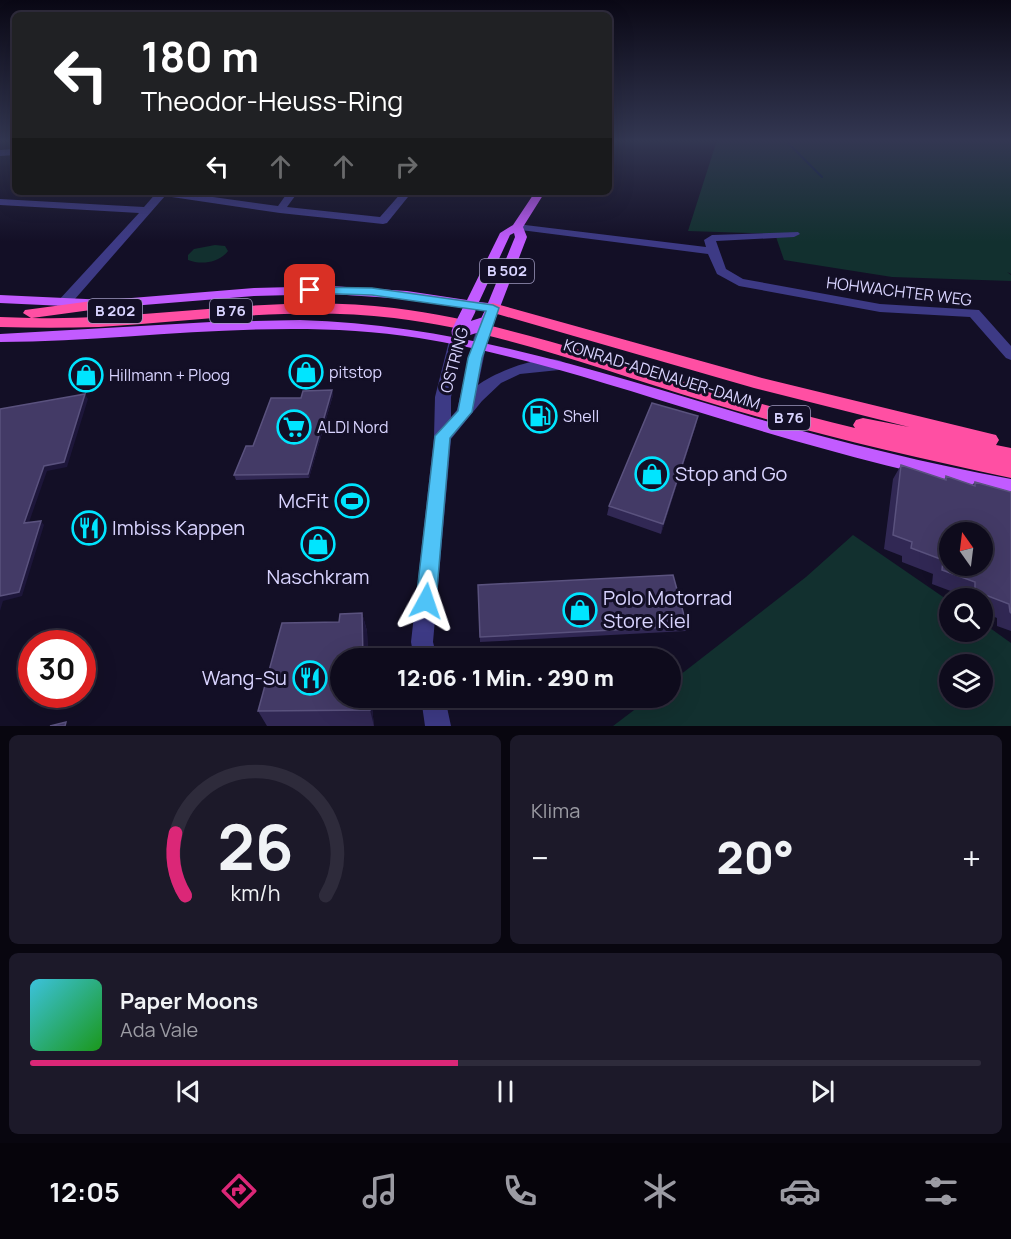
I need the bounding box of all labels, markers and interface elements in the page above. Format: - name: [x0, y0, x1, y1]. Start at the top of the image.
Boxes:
- text: 180 m: [141, 27, 259, 85]
- icon: left: [42, 36, 120, 114]
- text: Theodor-Heuss-Ring: [141, 82, 403, 119]
- icon: left: [201, 150, 234, 183]
- icon: ahead: [264, 150, 297, 183]
- icon: ahead: [327, 150, 360, 183]
- icon: right: [390, 150, 423, 183]
- road number: B 502: [480, 259, 534, 283]
- pin: [284, 264, 335, 315]
- street label: HOHWACHTER WEG: [825, 271, 973, 311]
- icon: arrive: [293, 273, 326, 306]
- road number: B 202: [88, 299, 142, 323]
- road number: B 76: [210, 299, 252, 323]
- street label: OSTRING: [435, 325, 473, 395]
- street label: KONRAD-ADENAUER-DAMM: [561, 334, 763, 414]
- shop icon: pitstop: [288, 354, 324, 390]
- shop icon: Hillmann + Ploog: [68, 357, 104, 393]
- place label: pitstop: [329, 361, 382, 383]
- place label: Hillmann + Ploog: [109, 364, 230, 386]
- fuel station icon: Shell: [522, 398, 558, 434]
- place label: Shell: [563, 405, 599, 427]
- road number: B 76: [768, 406, 810, 430]
- supermarket icon: ALDI Nord: [276, 409, 312, 445]
- place label: ALDI Nord: [317, 416, 389, 438]
- shop icon: Stop and Go: [634, 456, 670, 492]
- place label: Stop and Go: [675, 460, 787, 487]
- sports icon: McFit: [334, 483, 370, 519]
- place label: McFit: [278, 487, 329, 514]
- restaurant icon: Imbiss Kappen: [71, 510, 107, 546]
- place label: Imbiss Kappen: [112, 514, 245, 541]
- north arrow: [939, 522, 993, 576]
- map controls: [939, 522, 993, 708]
- shop icon: Naschkram: [300, 526, 336, 562]
- place label: Naschkram: [266, 563, 370, 590]
- position arrow: [394, 569, 458, 633]
- place label: Polo Motorrad Store Kiel: [603, 584, 732, 634]
- button: search: [939, 588, 993, 642]
- shop icon: Polo Motorrad Store Kiel: [562, 592, 598, 628]
- speed limit sign: 30: [18, 630, 96, 708]
- button: layers: [939, 654, 993, 708]
- restaurant icon: Wang-Su: [292, 660, 328, 696]
- text: 12:06 · 1 Min. · 290 m: [397, 663, 614, 693]
- place label: Wang-Su: [202, 664, 287, 691]
- text: Klima: [531, 797, 580, 824]
- text: 26: [217, 803, 293, 889]
- text: 20°: [717, 826, 794, 888]
- text: −: [531, 835, 549, 880]
- text: +: [962, 835, 981, 880]
- text: km/h: [230, 879, 280, 908]
- text: Paper Moons: [120, 986, 258, 1016]
- text: Ada Vale: [120, 1016, 198, 1043]
- icon: previous: [172, 1075, 205, 1108]
- icon: pause: [489, 1075, 522, 1108]
- icon: next: [806, 1075, 839, 1108]
- icon: directions: [218, 1170, 260, 1212]
- icon: music: [359, 1170, 401, 1212]
- icon: phone: [499, 1170, 541, 1212]
- icon: climate: [639, 1170, 681, 1212]
- icon: car: [779, 1170, 821, 1212]
- icon: filters: [920, 1170, 962, 1212]
- text: 12:05: [49, 1173, 120, 1210]

